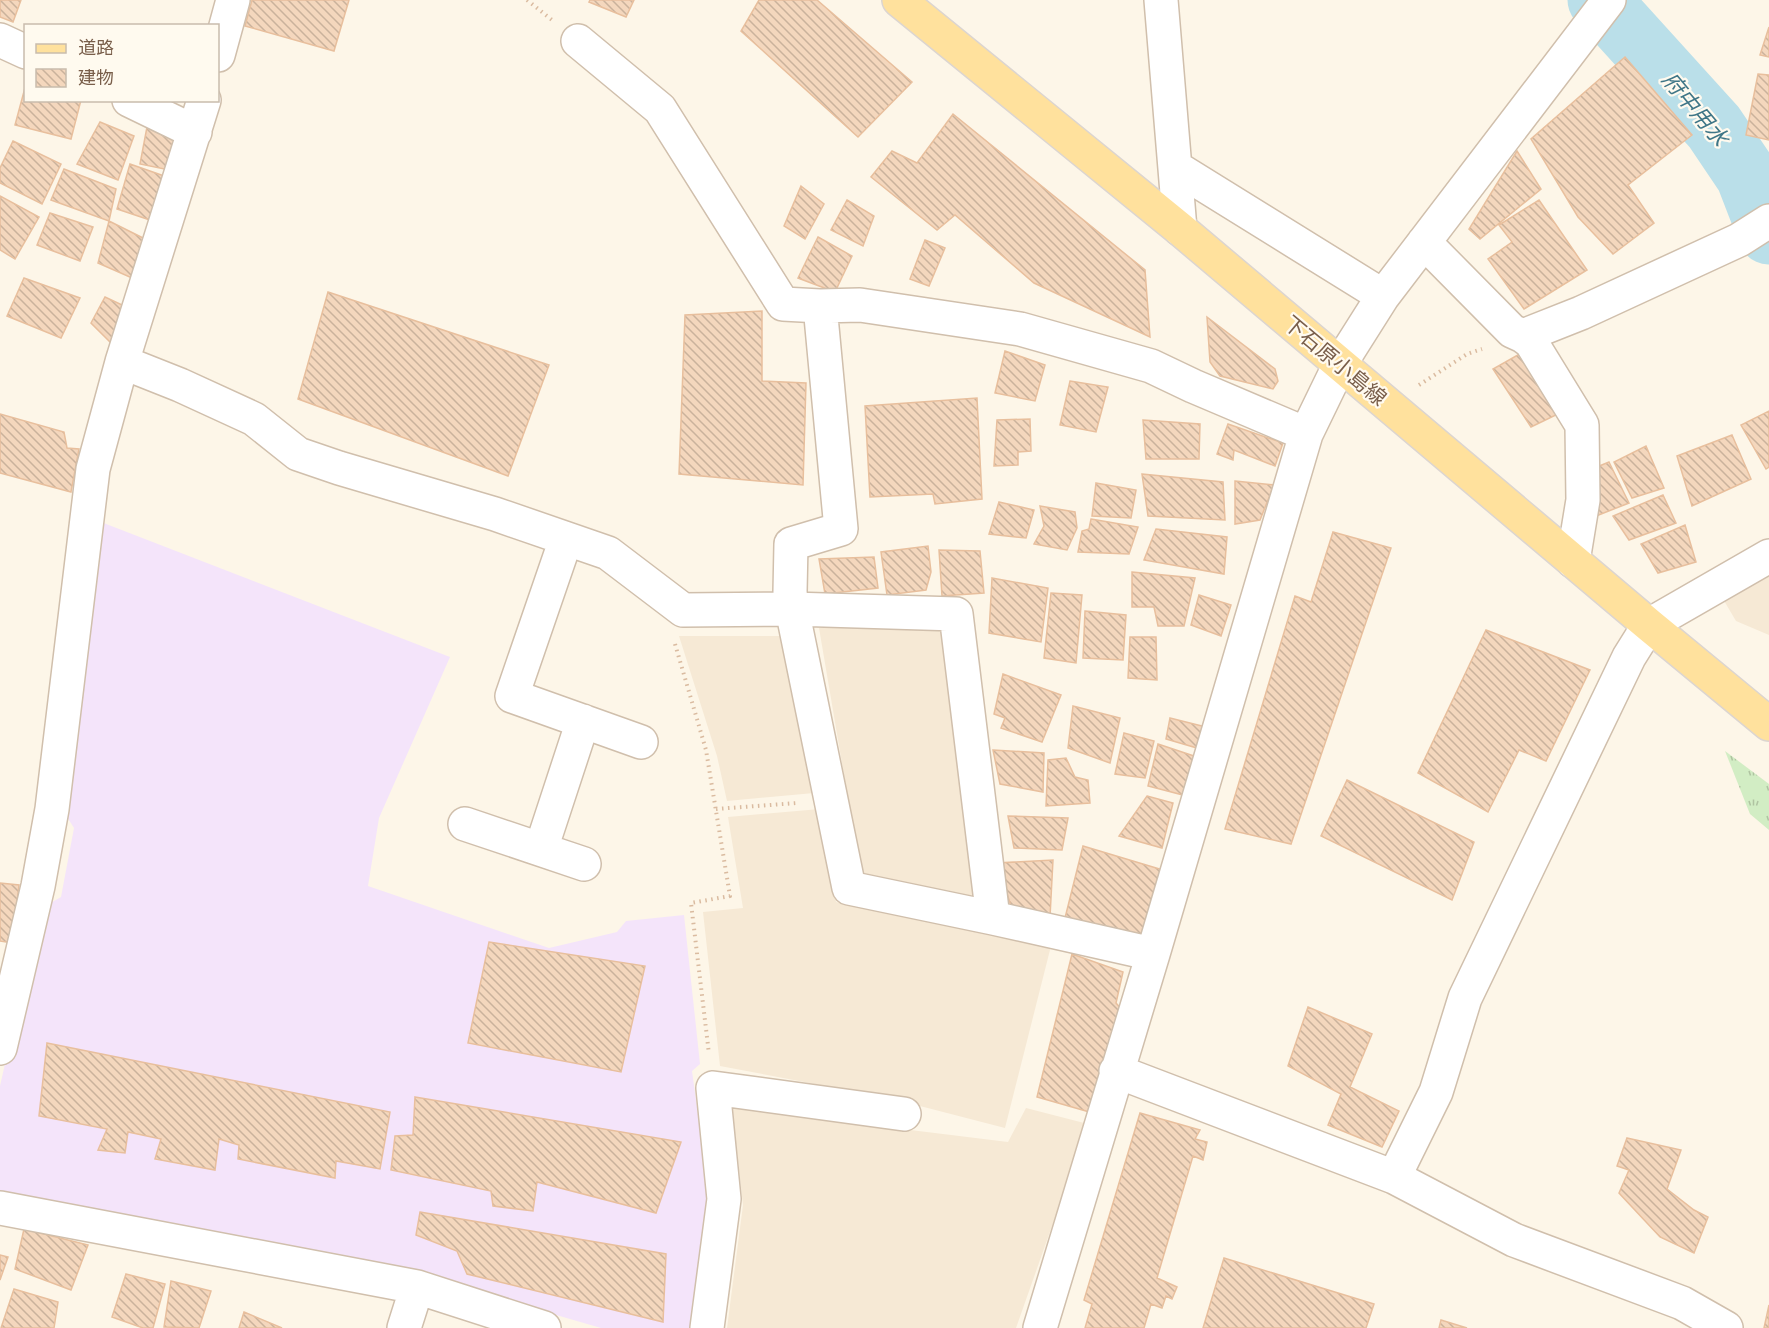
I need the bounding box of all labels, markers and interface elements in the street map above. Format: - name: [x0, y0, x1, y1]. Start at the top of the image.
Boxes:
- legend: [24, 24, 219, 102]
- text: 道路: [78, 37, 114, 59]
- text: 建物: [78, 67, 114, 89]
- water label: 府中用水: [1656, 67, 1735, 153]
- street label: 下石原小島線: [1278, 311, 1392, 411]

